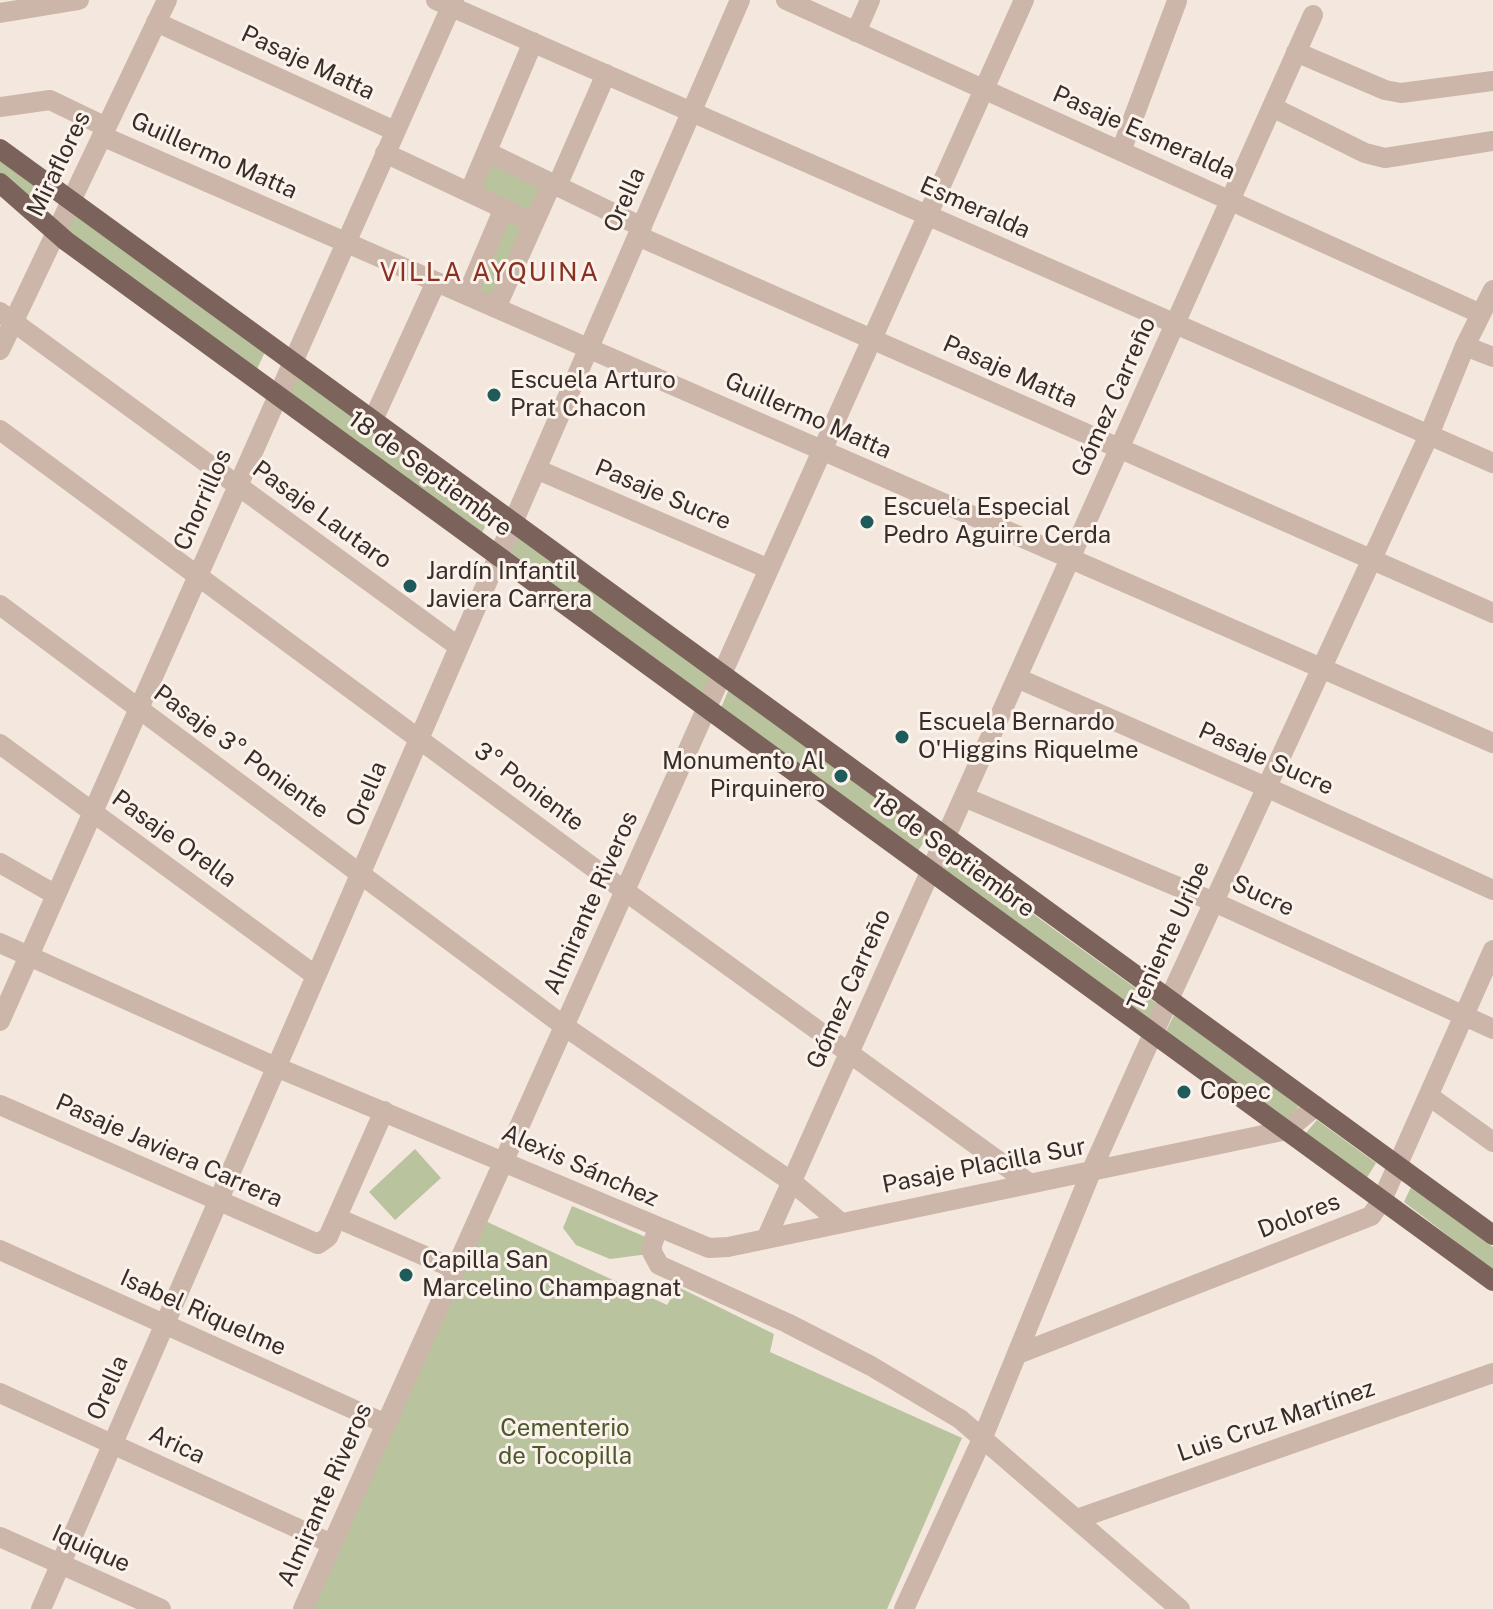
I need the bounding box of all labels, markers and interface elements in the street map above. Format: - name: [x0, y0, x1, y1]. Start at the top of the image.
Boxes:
- street label: Pasaje Matta: [237, 20, 379, 106]
- street label: Pasaje Esmeralda: [1048, 80, 1240, 186]
- street label: Guillermo Matta: [126, 106, 302, 206]
- street label: Miraflores: [21, 107, 97, 221]
- street label: Orella: [598, 163, 652, 237]
- street label: Esmeralda: [915, 171, 1035, 245]
- district label: VILLA AYQUINA: [380, 257, 600, 289]
- street label: Gómez Carreño: [1066, 313, 1162, 481]
- street label: Pasaje Matta: [938, 330, 1082, 414]
- street label: Guillermo Matta: [720, 366, 896, 466]
- place label: Escuela Arturo Prat Chacon: [510, 367, 676, 423]
- marker: Escuela Arturo Prat Chacon: [485, 386, 503, 404]
- street label: 18 de Septiembre: [343, 405, 517, 543]
- street label: Chorrillos: [168, 445, 238, 555]
- street label: Pasaje Sucre: [591, 453, 735, 537]
- street label: Pasaje Lautaro: [247, 455, 397, 575]
- place label: Escuela Especial Pedro Aguirre Cerda: [883, 494, 1111, 550]
- marker: Escuela Especial Pedro Aguirre Cerda: [858, 513, 876, 531]
- place label: Jardín Infantil Javiera Carrera: [426, 558, 592, 614]
- marker: Jardín Infantil Javiera Carrera: [401, 577, 419, 595]
- street label: Pasaje 3° Poniente: [148, 679, 334, 825]
- place label: Escuela Bernardo O'Higgins Riquelme: [918, 709, 1139, 765]
- street label: Pasaje Sucre: [1194, 716, 1338, 802]
- marker: Escuela Bernardo O'Higgins Riquelme: [893, 728, 911, 746]
- street label: 3° Poniente: [468, 736, 590, 838]
- place label: Monumento Al Pirquinero: [662, 748, 825, 804]
- street label: Orella: [341, 757, 393, 831]
- marker: Monumento Al Pirquinero: [832, 767, 850, 785]
- street label: Pasaje Orella: [106, 784, 242, 894]
- street label: 18 de Septiembre: [866, 786, 1040, 924]
- street label: Almirante Riveros: [538, 807, 644, 999]
- street label: Teniente Uribe: [1122, 857, 1216, 1015]
- street label: Sucre: [1227, 869, 1299, 923]
- street label: Gómez Carreño: [801, 905, 897, 1073]
- place label: Copec: [1200, 1078, 1271, 1106]
- marker: Copec: [1175, 1083, 1193, 1101]
- street label: Pasaje Javiera Carrera: [51, 1088, 287, 1214]
- street label: Alexis Sánchez: [497, 1119, 663, 1213]
- street label: Pasaje Placilla Sur: [880, 1132, 1088, 1200]
- street label: Dolores: [1254, 1187, 1344, 1245]
- place label: Capilla San Marcelino Champagnat: [422, 1247, 681, 1303]
- street label: Isabel Riquelme: [116, 1264, 290, 1362]
- marker: Capilla San Marcelino Champagnat: [397, 1266, 415, 1284]
- street label: Orella: [81, 1351, 135, 1425]
- street label: Luis Cruz Martínez: [1174, 1374, 1378, 1468]
- street label: Almirante Riveros: [272, 1399, 378, 1591]
- park label: Cementerio de Tocopilla: [498, 1415, 632, 1471]
- street label: Arica: [144, 1420, 210, 1470]
- street label: Iquique: [47, 1519, 135, 1579]

